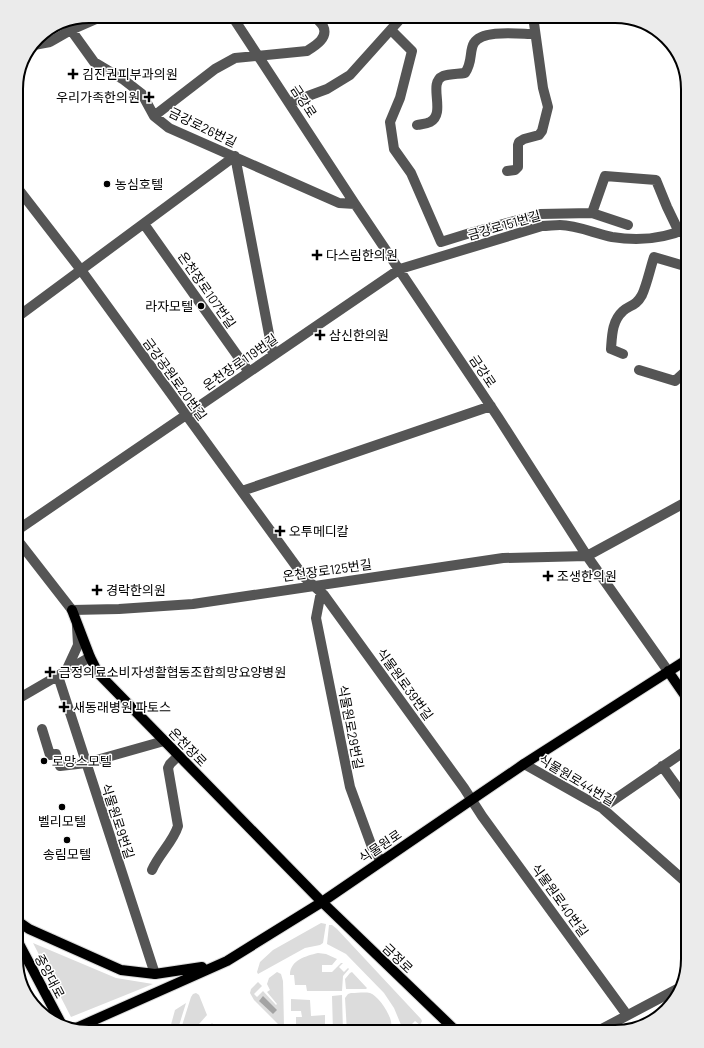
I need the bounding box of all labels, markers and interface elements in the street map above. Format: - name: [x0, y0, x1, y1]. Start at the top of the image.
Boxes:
- place label: 김진권피부과의원: [82, 66, 178, 82]
- marker: 김진권피부과의원: [67, 68, 79, 80]
- street label: 금강로: [288, 82, 320, 120]
- place label: 우리가족한의원: [56, 89, 140, 105]
- marker: 우리가족한의원: [143, 91, 155, 103]
- street label: 금강로26번길: [166, 104, 240, 150]
- place label: 농심호텔: [115, 176, 163, 192]
- marker: 농심호텔: [102, 179, 112, 189]
- street label: 금강로151번길: [466, 207, 542, 243]
- place label: 다스림한의원: [326, 247, 398, 263]
- street label: 온천장로107번길: [175, 249, 239, 331]
- marker: 다스림한의원: [311, 249, 323, 261]
- place label: 라자모텔: [145, 298, 193, 314]
- marker: 라자모텔: [196, 301, 206, 311]
- place label: 삼신한의원: [329, 327, 389, 343]
- marker: 삼신한의원: [314, 329, 326, 341]
- street label: 온천장로119번길: [199, 330, 281, 394]
- street label: 금강공원로20번길: [140, 335, 210, 423]
- street label: 금강로: [466, 352, 500, 390]
- place label: 오투메디칼: [289, 523, 349, 539]
- marker: 오투메디칼: [274, 525, 286, 537]
- street label: 온천장로125번길: [281, 556, 373, 584]
- place label: 조생한의원: [557, 568, 617, 584]
- marker: 조생한의원: [542, 570, 554, 582]
- place label: 경락한의원: [106, 582, 166, 598]
- marker: 경락한의원: [91, 584, 103, 596]
- street label: 식물원로39번길: [373, 645, 437, 723]
- place label: 금정의료소비자생활협동조합희망요양병원: [59, 664, 286, 680]
- marker: 금정의료소비자생활협동조합희망요양병원: [44, 666, 56, 678]
- street label: 식물원로29번길: [335, 684, 367, 770]
- place label: 새동래병원 파토스: [73, 699, 171, 715]
- marker: 새동래병원 파토스: [58, 701, 70, 713]
- street label: 온천장로: [166, 724, 210, 770]
- street label: 식물원로44번길: [536, 751, 618, 809]
- place label: 로망스모텔: [52, 753, 112, 769]
- marker: 로망스모텔: [39, 756, 49, 766]
- street label: 식물원로9번길: [98, 781, 138, 861]
- marker: 벨리모텔: [57, 802, 67, 812]
- place label: 벨리모텔: [38, 813, 86, 829]
- street label: 식물원로: [356, 826, 404, 866]
- marker: 송림모텔: [62, 835, 72, 845]
- place label: 송림모텔: [43, 846, 91, 862]
- street label: 식물원로40번길: [528, 860, 592, 940]
- street label: 금정로: [380, 940, 416, 976]
- street label: 중앙대로: [32, 951, 68, 1001]

